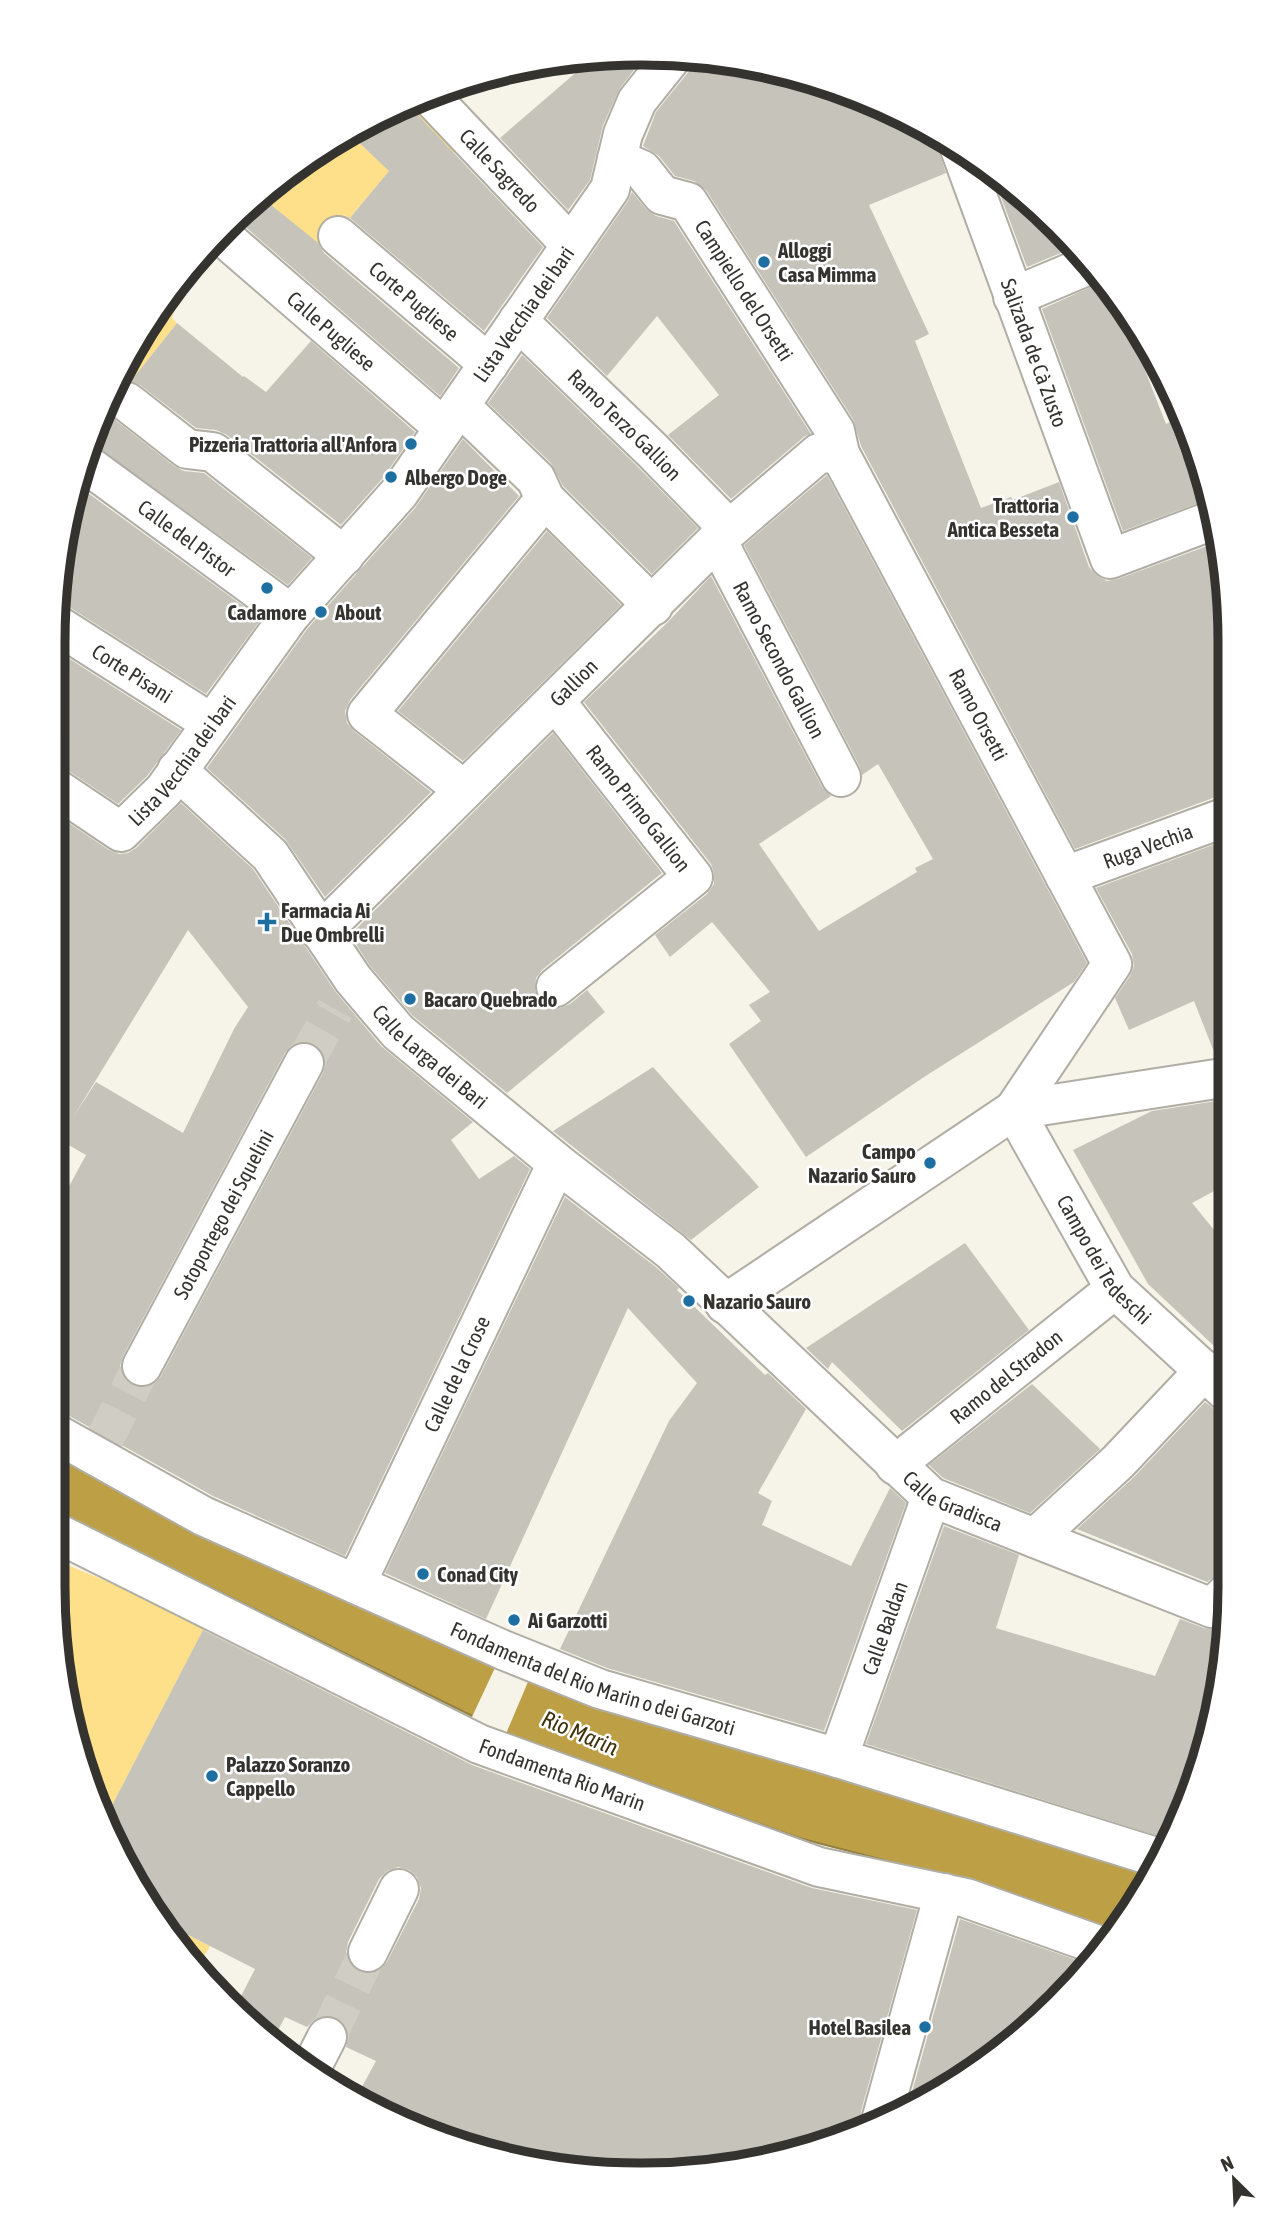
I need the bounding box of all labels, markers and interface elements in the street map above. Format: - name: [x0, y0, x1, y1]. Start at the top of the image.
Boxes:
- street label: Calle Sagredo: [455, 124, 545, 217]
- street label: Campiello del Orsetti: [691, 215, 799, 365]
- place label: Alloggi Casa Mimma: [777, 238, 876, 286]
- street label: Lista Vecchia dei bari: [468, 242, 579, 386]
- marker: Alloggi Casa Mimma: [756, 254, 772, 270]
- street label: Corte Pugliese: [365, 256, 464, 345]
- street label: Salizada de Cà Zusto: [996, 275, 1073, 430]
- street label: Calle Pugliese: [283, 286, 381, 375]
- street label: Ramo Terzo Gallion: [563, 364, 687, 485]
- place label: Pizzeria Trattoria all'Anfora: [189, 432, 397, 456]
- marker: Pizzeria Trattoria all'Anfora: [403, 436, 419, 452]
- place label: Albergo Doge: [404, 465, 507, 489]
- marker: Albergo Doge: [383, 469, 399, 485]
- place label: Trattoria Antica Besseta: [947, 493, 1059, 541]
- street label: Calle del Pistor: [134, 494, 241, 582]
- marker: Trattoria Antica Besseta: [1065, 509, 1081, 525]
- street label: Ramo Secondo Gallion: [729, 577, 831, 742]
- marker: Cadamore: [259, 580, 275, 596]
- place label: Cadamore: [227, 600, 307, 624]
- place label: About: [334, 600, 381, 624]
- marker: About: [313, 604, 329, 620]
- street label: Corte Pisani: [88, 639, 177, 707]
- street label: Gallion: [545, 654, 602, 711]
- street label: Ramo Orsetti: [945, 664, 1013, 764]
- street label: Lista Vecchia dei bari: [123, 691, 240, 830]
- street label: Ramo Primo Gallion: [582, 740, 696, 876]
- street label: Ruga Vechia: [1100, 818, 1196, 873]
- place label: Farmacia Ai Due Ombrelli: [281, 898, 384, 946]
- marker: Farmacia Ai Due Ombrelli: [259, 914, 275, 930]
- place label: Bacaro Quebrado: [424, 987, 558, 1011]
- marker: Bacaro Quebrado: [402, 991, 418, 1007]
- street label: Calle Larga dei Bari: [368, 1000, 493, 1113]
- street label: Sotoportego dei Squelini: [168, 1126, 278, 1303]
- place label: Campo Nazario Sauro: [808, 1139, 916, 1187]
- marker: Campo Nazario Sauro: [922, 1155, 938, 1171]
- street label: Campo dei Tedeschi: [1052, 1191, 1157, 1329]
- place label: Nazario Sauro: [703, 1289, 811, 1313]
- marker: Nazario Sauro: [681, 1293, 697, 1309]
- street label: Calle de la Crose: [418, 1312, 494, 1436]
- street label: Ramo del Stradon: [945, 1324, 1067, 1428]
- street label: Calle Gradisca: [899, 1465, 1006, 1536]
- place label: Conad City: [437, 1562, 518, 1586]
- marker: Conad City: [415, 1566, 431, 1582]
- street label: Calle Baldan: [857, 1578, 912, 1678]
- place label: Ai Garzotti: [527, 1608, 607, 1632]
- marker: Ai Garzotti: [506, 1612, 522, 1628]
- street label: Fondamenta del Rio Marin o dei Garzoti: [448, 1614, 738, 1740]
- water label: Rio Marin: [538, 1705, 622, 1761]
- street label: Fondamenta Rio Marin: [476, 1733, 649, 1815]
- place label: Palazzo Soranzo Cappello: [226, 1752, 350, 1800]
- marker: Palazzo Soranzo Cappello: [204, 1768, 220, 1784]
- place label: Hotel Basilea: [808, 2015, 911, 2039]
- marker: Hotel Basilea: [917, 2019, 933, 2035]
- north arrow: [1199, 2144, 1269, 2214]
- text: N: [1217, 2151, 1237, 2176]

